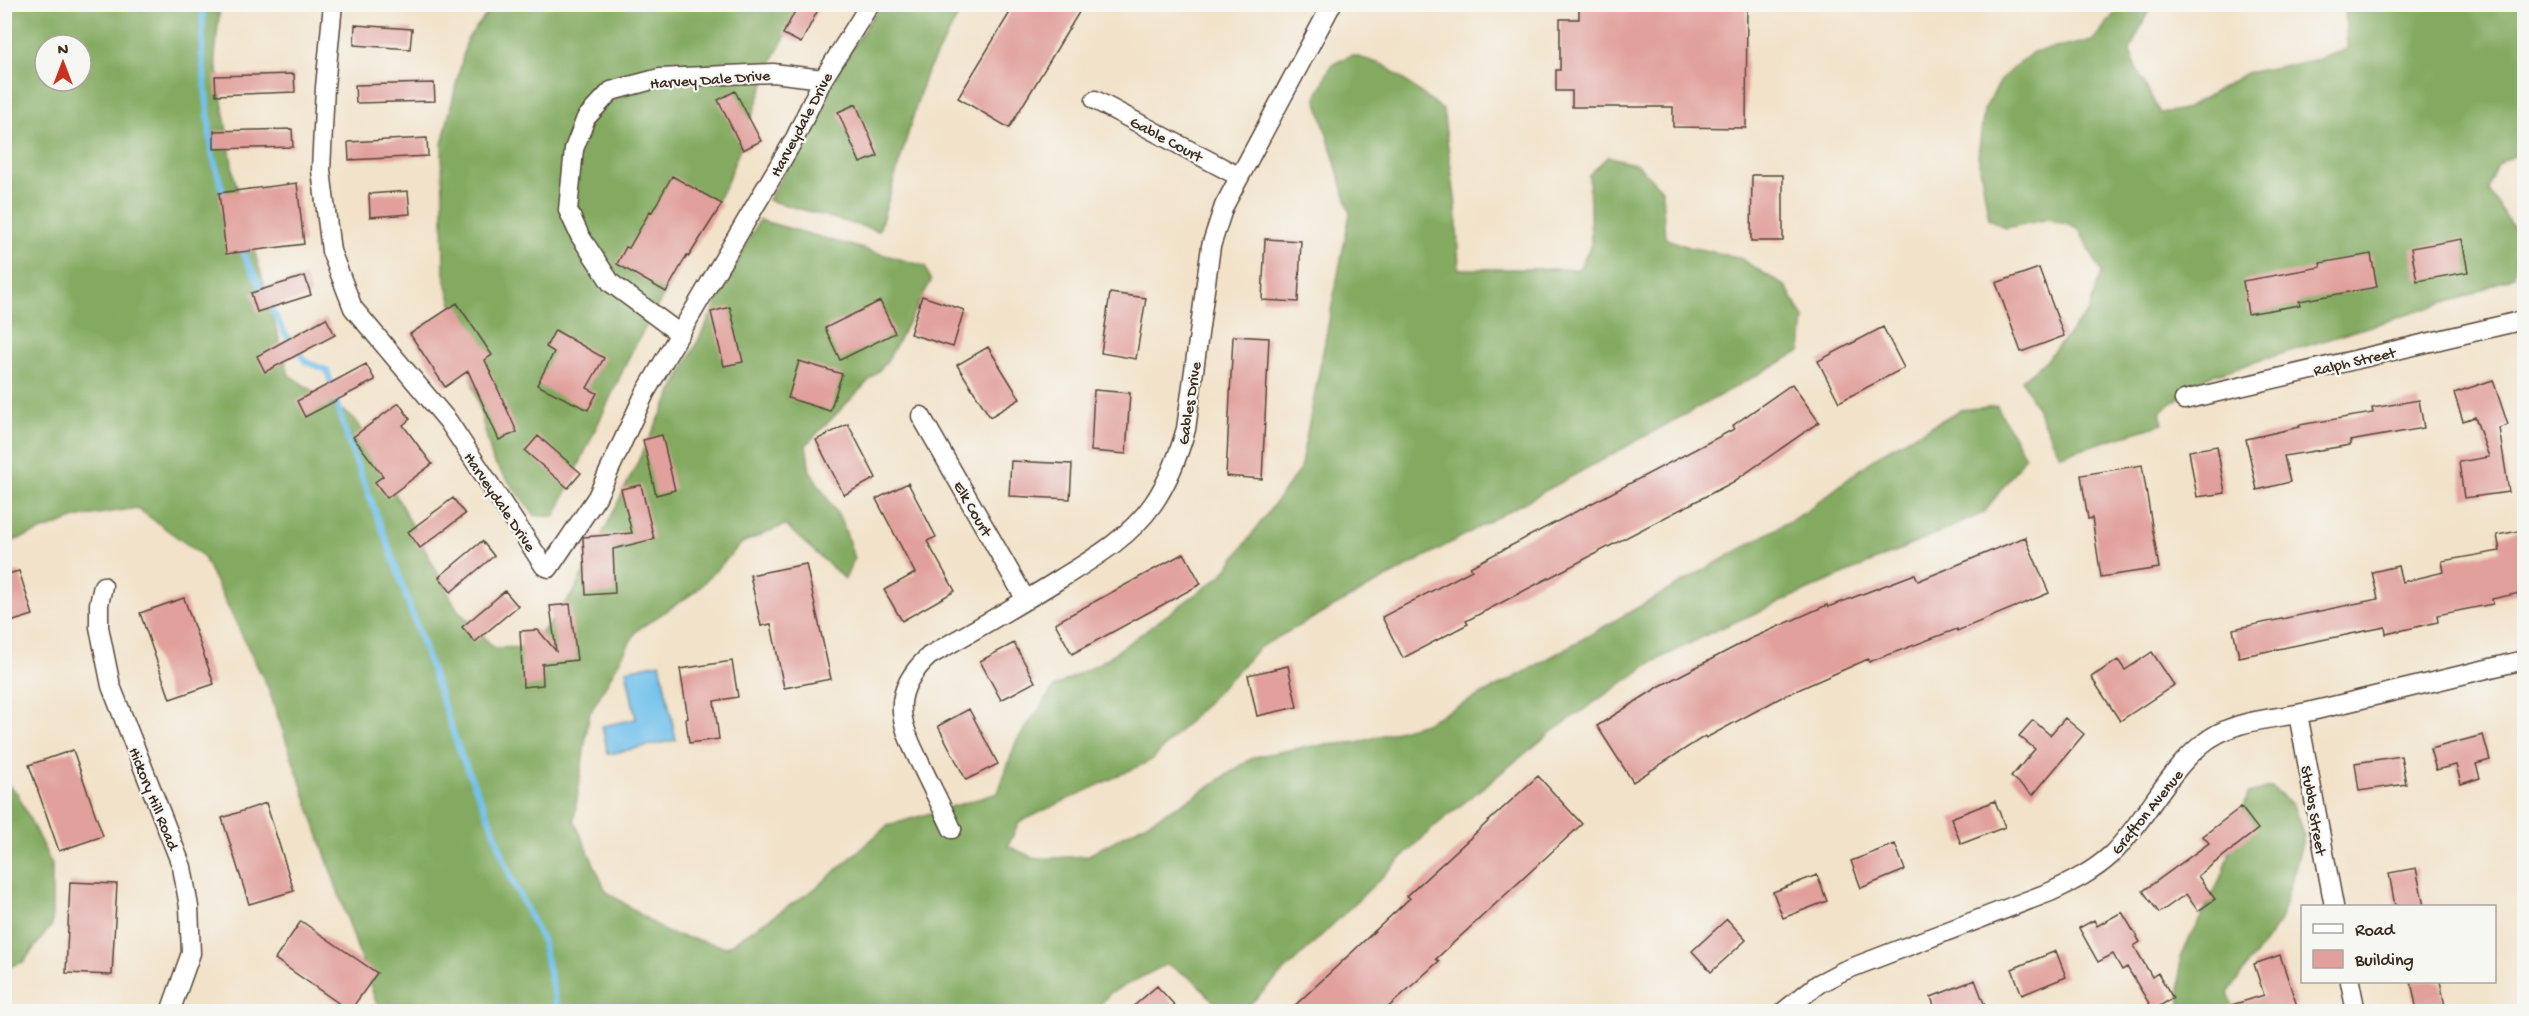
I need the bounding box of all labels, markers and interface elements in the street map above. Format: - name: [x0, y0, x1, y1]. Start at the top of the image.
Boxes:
- north arrow: [33, 33, 93, 93]
- text: N: [58, 42, 69, 61]
- street label: Harvey Dale Drive: [650, 68, 772, 95]
- street label: Harveydale Drive: [768, 70, 839, 181]
- street label: Gable Court: [1126, 114, 1206, 169]
- street label: Ralph Street: [2312, 344, 2399, 382]
- street label: Gables Drive: [1176, 360, 1208, 446]
- street label: Harveydale Drive: [458, 450, 539, 557]
- street label: Elk Court: [947, 479, 995, 542]
- street label: Hickory Hill Road: [122, 745, 182, 855]
- street label: Stubbs Street: [2294, 764, 2329, 858]
- street label: Grafton Avenue: [2109, 766, 2189, 860]
- legend: [2301, 905, 2496, 983]
- text: Road: [2355, 921, 2396, 942]
- text: Building: [2354, 951, 2414, 972]

